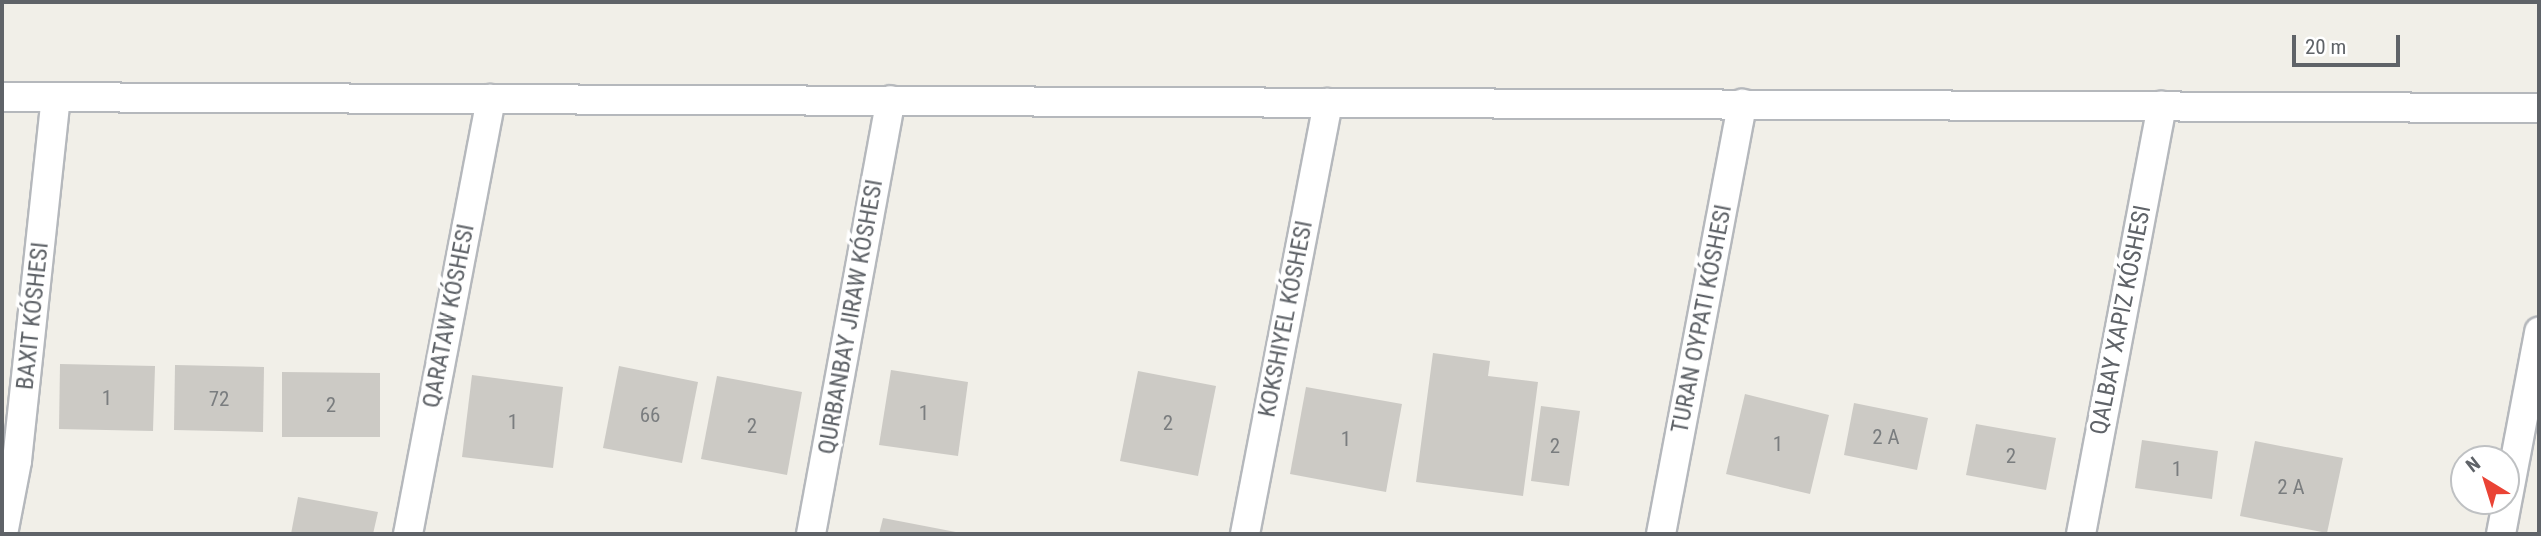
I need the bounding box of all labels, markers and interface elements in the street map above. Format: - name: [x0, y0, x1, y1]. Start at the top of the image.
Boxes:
- scale bar: [2296, 21, 2404, 65]
- text: 20 m: [2305, 35, 2346, 59]
- street label: QURBANBAY JIRAW KÓSHESI: [813, 177, 889, 457]
- street label: TURAN OYPATI KÓSHESI: [1666, 202, 1738, 436]
- street label: QALBAY XAPIZ KÓSHESI: [2085, 203, 2157, 437]
- street label: KOKSHIYEL KÓSHESI: [1253, 218, 1319, 420]
- street label: QARATAW KÓSHESI: [417, 222, 481, 410]
- street label: BAXIT KÓSHESI: [11, 241, 55, 391]
- house number: 1: [102, 385, 112, 411]
- house number: 72: [209, 386, 229, 412]
- house number: 2: [326, 392, 336, 418]
- house number: 1: [919, 400, 929, 426]
- house number: 66: [640, 402, 660, 428]
- house number: 1: [508, 409, 518, 435]
- house number: 2: [1163, 410, 1173, 436]
- house number: 2: [747, 413, 757, 439]
- house number: 2 А: [1872, 424, 1900, 450]
- house number: 1: [1341, 426, 1351, 452]
- house number: 1: [1773, 431, 1783, 457]
- house number: 2: [1550, 433, 1560, 459]
- house number: 2: [2006, 443, 2016, 469]
- north arrow: [2450, 445, 2520, 515]
- text: N: [2461, 452, 2485, 477]
- house number: 1: [2172, 456, 2182, 482]
- house number: 2 А: [2277, 474, 2305, 500]

